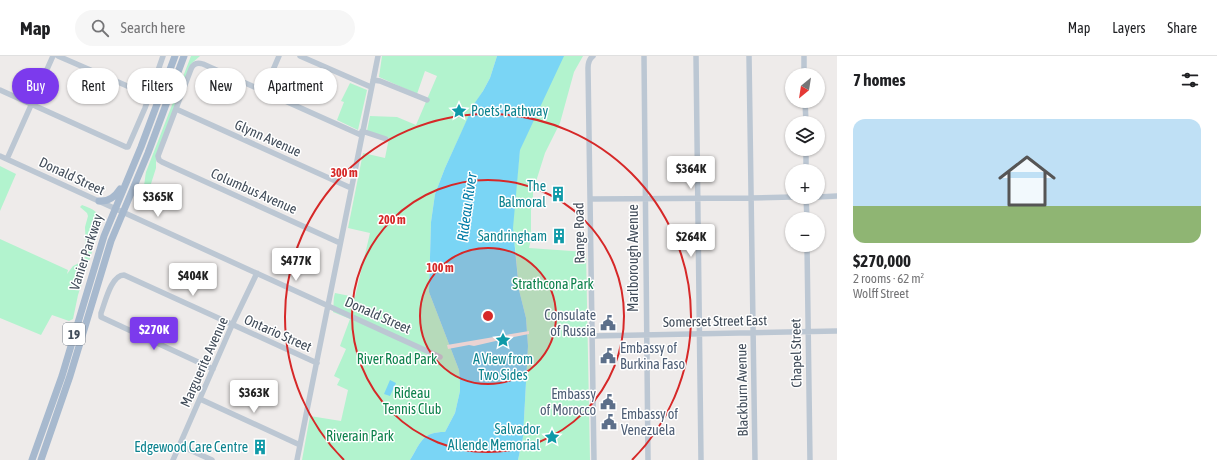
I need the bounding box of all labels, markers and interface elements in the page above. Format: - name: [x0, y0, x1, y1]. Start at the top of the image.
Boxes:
- search box: [75, 10, 355, 46]
- text: Map: [20, 17, 51, 39]
- icon: search: [89, 17, 111, 39]
- text: Search here: [121, 19, 185, 36]
- text: Map: [1068, 20, 1090, 36]
- text: Layers: [1112, 20, 1145, 36]
- text: Share: [1167, 20, 1197, 36]
- chip: Buy: [12, 68, 59, 104]
- chip: Rent: [67, 68, 119, 104]
- chip: Filters: [127, 68, 187, 104]
- chip: New: [195, 68, 246, 104]
- chip: Apartment: [254, 68, 337, 104]
- north arrow: [785, 68, 825, 108]
- map controls: [785, 68, 825, 252]
- icon: filters: [1179, 69, 1201, 91]
- text: 7 homes: [853, 70, 906, 90]
- place icon: Poets' Pathway: [450, 102, 468, 120]
- place label: Poets' Pathway: [471, 103, 548, 119]
- street label: Glynn Avenue: [232, 116, 304, 160]
- button: layers: [785, 116, 825, 156]
- icon: home: [991, 145, 1063, 217]
- street label: Donald Street: [37, 154, 107, 198]
- pin: $364K: [663, 156, 719, 190]
- text: $364K: [676, 161, 706, 176]
- button: +: [785, 164, 825, 204]
- street label: Columbus Avenue: [209, 165, 299, 217]
- text: 300 m: [330, 166, 358, 180]
- water label: Rideau River: [453, 171, 480, 242]
- place label: The Balmoral: [498, 178, 546, 210]
- pin: $365K: [130, 184, 186, 218]
- building icon: The Balmoral: [549, 185, 567, 203]
- text: $365K: [143, 189, 173, 204]
- street label: Range Road: [570, 202, 588, 264]
- street label: Marlborough Avenue: [625, 204, 641, 312]
- street label: Vanier Parkway: [66, 212, 106, 292]
- button: −: [785, 212, 825, 252]
- text: 200 m: [378, 213, 406, 227]
- pin: $264K: [663, 224, 719, 258]
- building icon: Sandringham: [550, 227, 568, 245]
- place label: Sandringham: [478, 228, 547, 244]
- text: $264K: [676, 229, 706, 244]
- pin: $477K: [268, 248, 324, 282]
- text: $270,000: [853, 251, 911, 271]
- text: $477K: [281, 253, 311, 268]
- text: 100 m: [426, 261, 454, 275]
- pin: $404K: [165, 263, 221, 297]
- text: $404K: [178, 268, 208, 283]
- text: 2 rooms · 62 m²: [853, 271, 924, 286]
- park label: Strathcona Park: [512, 276, 594, 292]
- text: Wolff Street: [853, 286, 909, 301]
- street label: Donald Street: [343, 293, 413, 337]
- place label: Consulate of Russia: [544, 307, 596, 339]
- centre of rings: [481, 309, 495, 323]
- street label: Ontario Street: [242, 311, 314, 355]
- street label: Somerset Street East: [663, 312, 767, 330]
- street label: Marguerite Avenue: [177, 314, 231, 410]
- public building icon: Consulate of Russia: [599, 314, 617, 332]
- pin: $270K: [126, 317, 182, 351]
- street label: Chapel Street: [787, 318, 805, 388]
- text: $270K: [139, 322, 169, 337]
- road number: 19: [63, 323, 85, 345]
- place icon: A View from Two Sides: [494, 331, 512, 349]
- place label: Embassy of Burkina Faso: [620, 340, 685, 372]
- street label: Blackburn Avenue: [733, 343, 751, 437]
- public building icon: Embassy of Burkina Faso: [599, 347, 617, 365]
- park label: River Road Park: [357, 351, 437, 367]
- place label: A View from Two Sides: [473, 351, 533, 383]
- pin: $363K: [226, 380, 282, 414]
- text: $363K: [239, 385, 269, 400]
- park label: Rideau Tennis Club: [383, 385, 442, 417]
- place label: Embassy of Morocco: [540, 386, 596, 418]
- public building icon: Embassy of Morocco: [599, 393, 617, 411]
- place label: Embassy of Venezuela: [621, 406, 678, 438]
- public building icon: Embassy of Venezuela: [600, 413, 618, 431]
- place label: Salvador Allende Memorial: [448, 421, 541, 453]
- park label: Riverain Park: [326, 428, 394, 444]
- place icon: Salvador Allende Memorial: [543, 428, 561, 446]
- building icon: Edgewood Care Centre: [251, 438, 269, 456]
- place label: Edgewood Care Centre: [134, 439, 248, 455]

